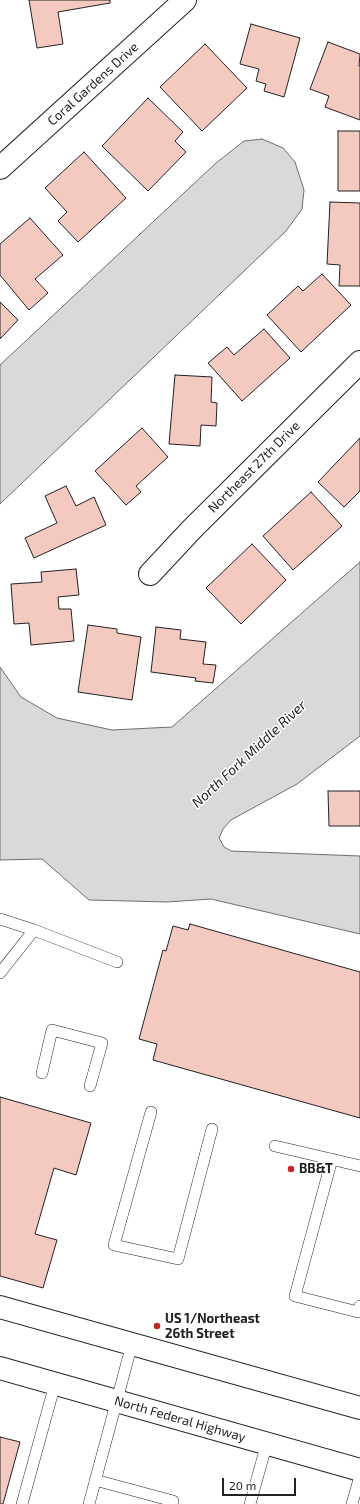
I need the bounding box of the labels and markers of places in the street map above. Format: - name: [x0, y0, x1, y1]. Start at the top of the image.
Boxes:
- place label: BB&T: [299, 1161, 333, 1177]
- marker: BB&T: [286, 1164, 296, 1174]
- place label: US 1/Northeast 26th Street: [165, 1311, 260, 1342]
- marker: US 1/Northeast 26th Street: [152, 1321, 162, 1331]

